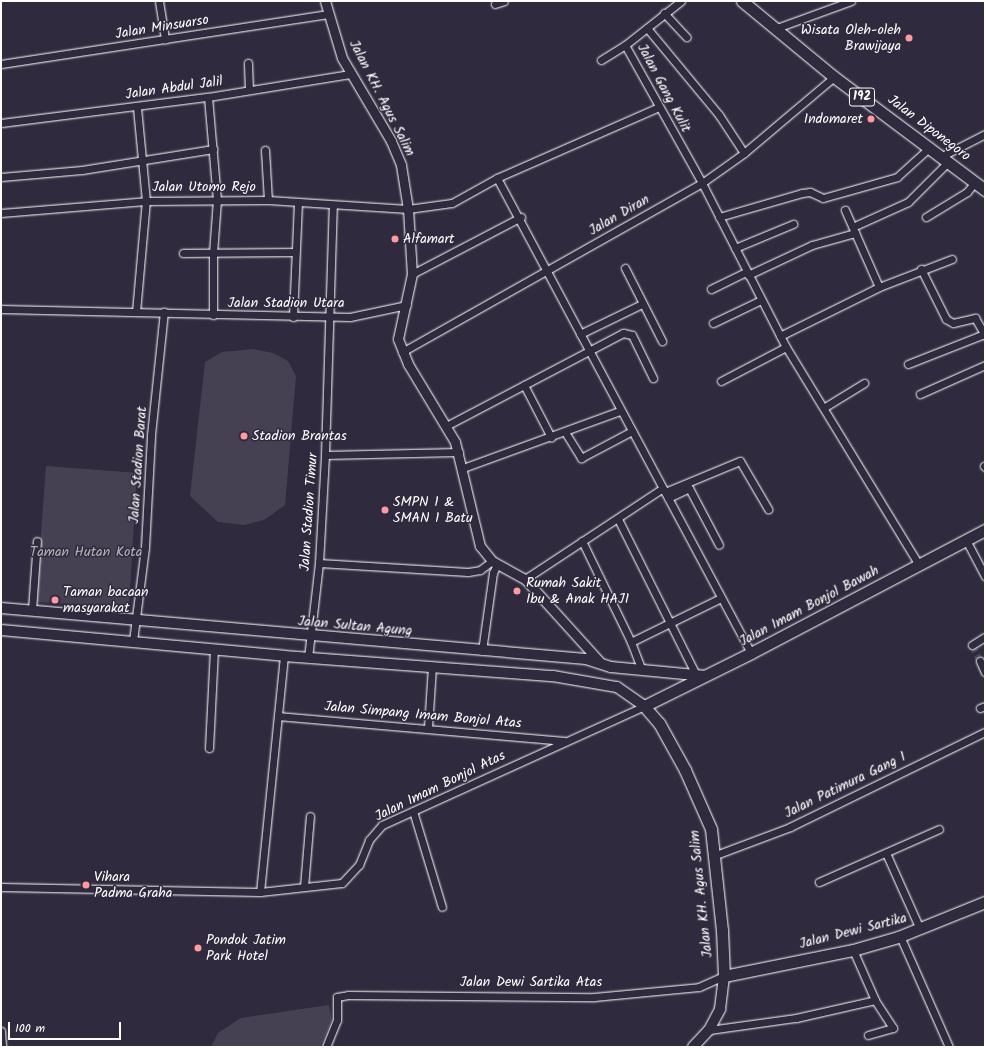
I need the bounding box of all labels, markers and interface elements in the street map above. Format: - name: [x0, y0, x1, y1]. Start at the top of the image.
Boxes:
- street label: Jalan Minsuarso: [114, 11, 210, 43]
- place label: Wisata Oleh-oleh Brawijaya: [801, 22, 901, 54]
- marker: Wisata Oleh-oleh Brawijaya: [904, 33, 914, 43]
- street label: Jalan KH. Agus Salim: [345, 37, 419, 159]
- street label: Jalan Gang Kulit: [634, 41, 694, 135]
- street label: Jalan Abdul Jalil: [124, 73, 224, 103]
- road number: 192: [848, 86, 876, 108]
- street label: Jalan Diponegoro: [884, 91, 974, 165]
- place label: Indomaret: [804, 111, 863, 127]
- marker: Indomaret: [866, 114, 876, 124]
- street label: Jalan Utomo Rejo: [152, 179, 256, 195]
- street label: Jalan Diran: [586, 191, 652, 239]
- place label: Alfamart: [403, 231, 455, 247]
- marker: Alfamart: [390, 234, 400, 244]
- street label: Jalan Stadion Utara: [228, 295, 344, 311]
- street label: Jalan Stadion Barat: [126, 406, 150, 524]
- place label: Stadion Brantas: [252, 428, 347, 444]
- marker: Stadion Brantas: [239, 431, 249, 441]
- street label: Jalan Stadion Timur: [296, 452, 322, 572]
- place label: SMPN 1 & SMAN 1 Batu: [393, 494, 473, 526]
- marker: SMPN 1 & SMAN 1 Batu: [380, 505, 390, 515]
- park label: Taman Hutan Kota: [30, 544, 142, 560]
- street label: Jalan Imam Bonjol Bawah: [736, 562, 882, 650]
- place label: Rumah Sakit Ibu & Anak HAJI: [526, 575, 629, 608]
- place label: Taman bacaan masyarakat: [63, 584, 149, 616]
- marker: Rumah Sakit Ibu & Anak HAJI: [511, 585, 523, 597]
- marker: Taman bacaan masyarakat: [50, 595, 60, 605]
- street label: Jalan Sultan Agung: [297, 613, 413, 639]
- street label: Jalan Simpang Imam Bonjol Atas: [324, 698, 522, 732]
- street label: Jalan Imam Bonjol Atas: [372, 747, 508, 825]
- street label: Jalan Patimura Gang 1: [782, 748, 908, 822]
- street label: Jalan KH. Agus Salim: [686, 829, 716, 959]
- place label: Vihara Padma Graha: [94, 869, 172, 902]
- marker: Vihara Padma Graha: [81, 880, 91, 890]
- street label: Jalan Dewi Sartika: [797, 909, 909, 953]
- place label: Pondok Jatim Park Hotel: [206, 932, 286, 964]
- marker: Pondok Jatim Park Hotel: [193, 943, 203, 953]
- street label: Jalan Dewi Sartika Atas: [460, 974, 602, 990]
- scale bar: [10, 1014, 123, 1040]
- text: 100 m: [15, 1019, 45, 1038]

